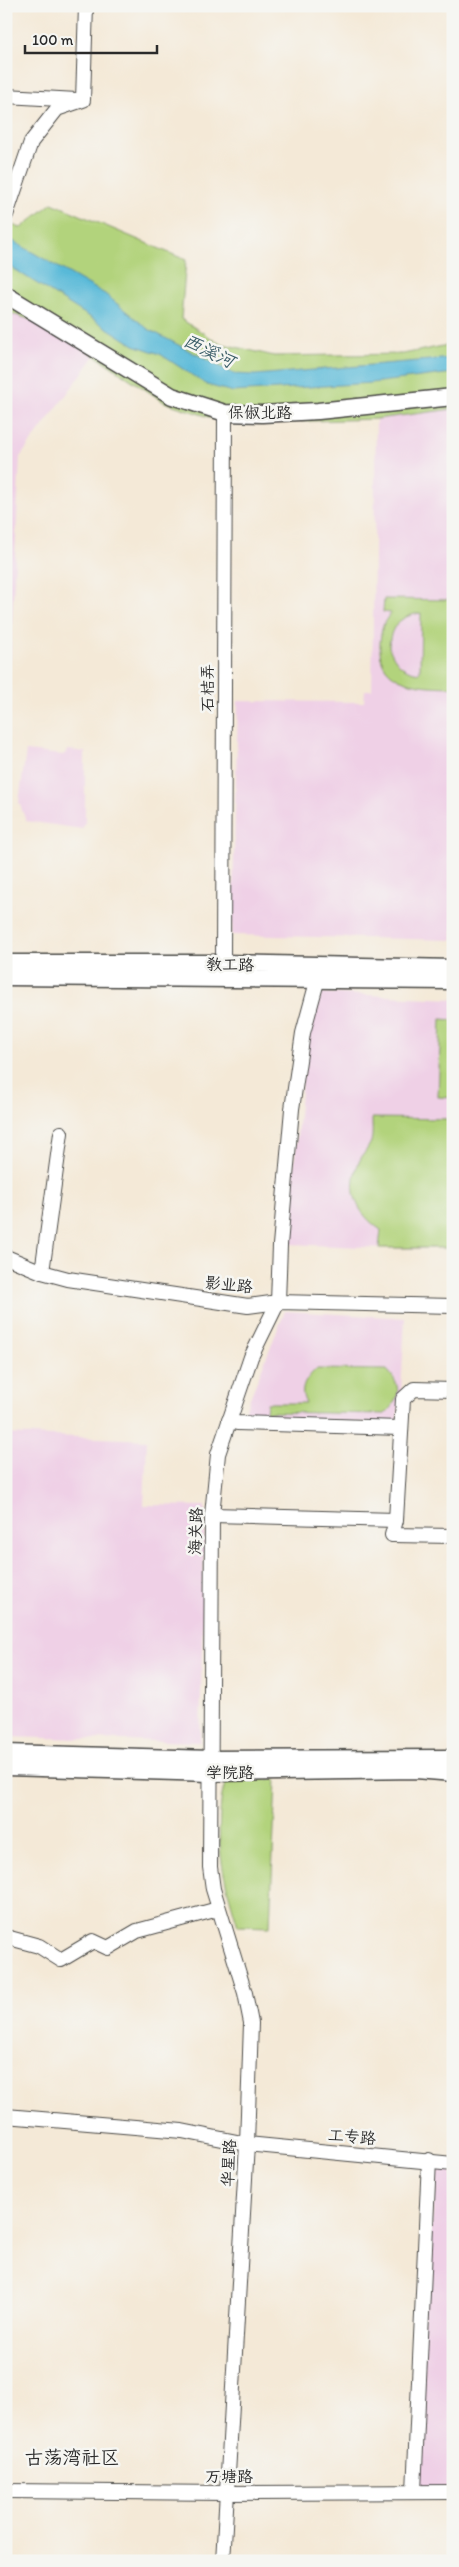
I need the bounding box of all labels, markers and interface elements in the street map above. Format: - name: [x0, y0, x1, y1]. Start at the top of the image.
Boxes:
- scale bar: [25, 22, 158, 54]
- text: 100 m: [32, 31, 74, 49]
- water label: 西溪河: [180, 329, 241, 374]
- street label: 保俶北路: [228, 403, 292, 422]
- street label: 石桔弄: [198, 664, 217, 712]
- street label: 教工路: [206, 955, 254, 974]
- street label: 影业路: [204, 1273, 254, 1296]
- street label: 海关路: [185, 1507, 206, 1555]
- street label: 学院路: [206, 1763, 254, 1782]
- street label: 工专路: [327, 2125, 377, 2148]
- street label: 华星路: [218, 2139, 239, 2187]
- district label: 古荡湾社区: [24, 2446, 120, 2469]
- street label: 万塘路: [205, 2467, 253, 2486]

